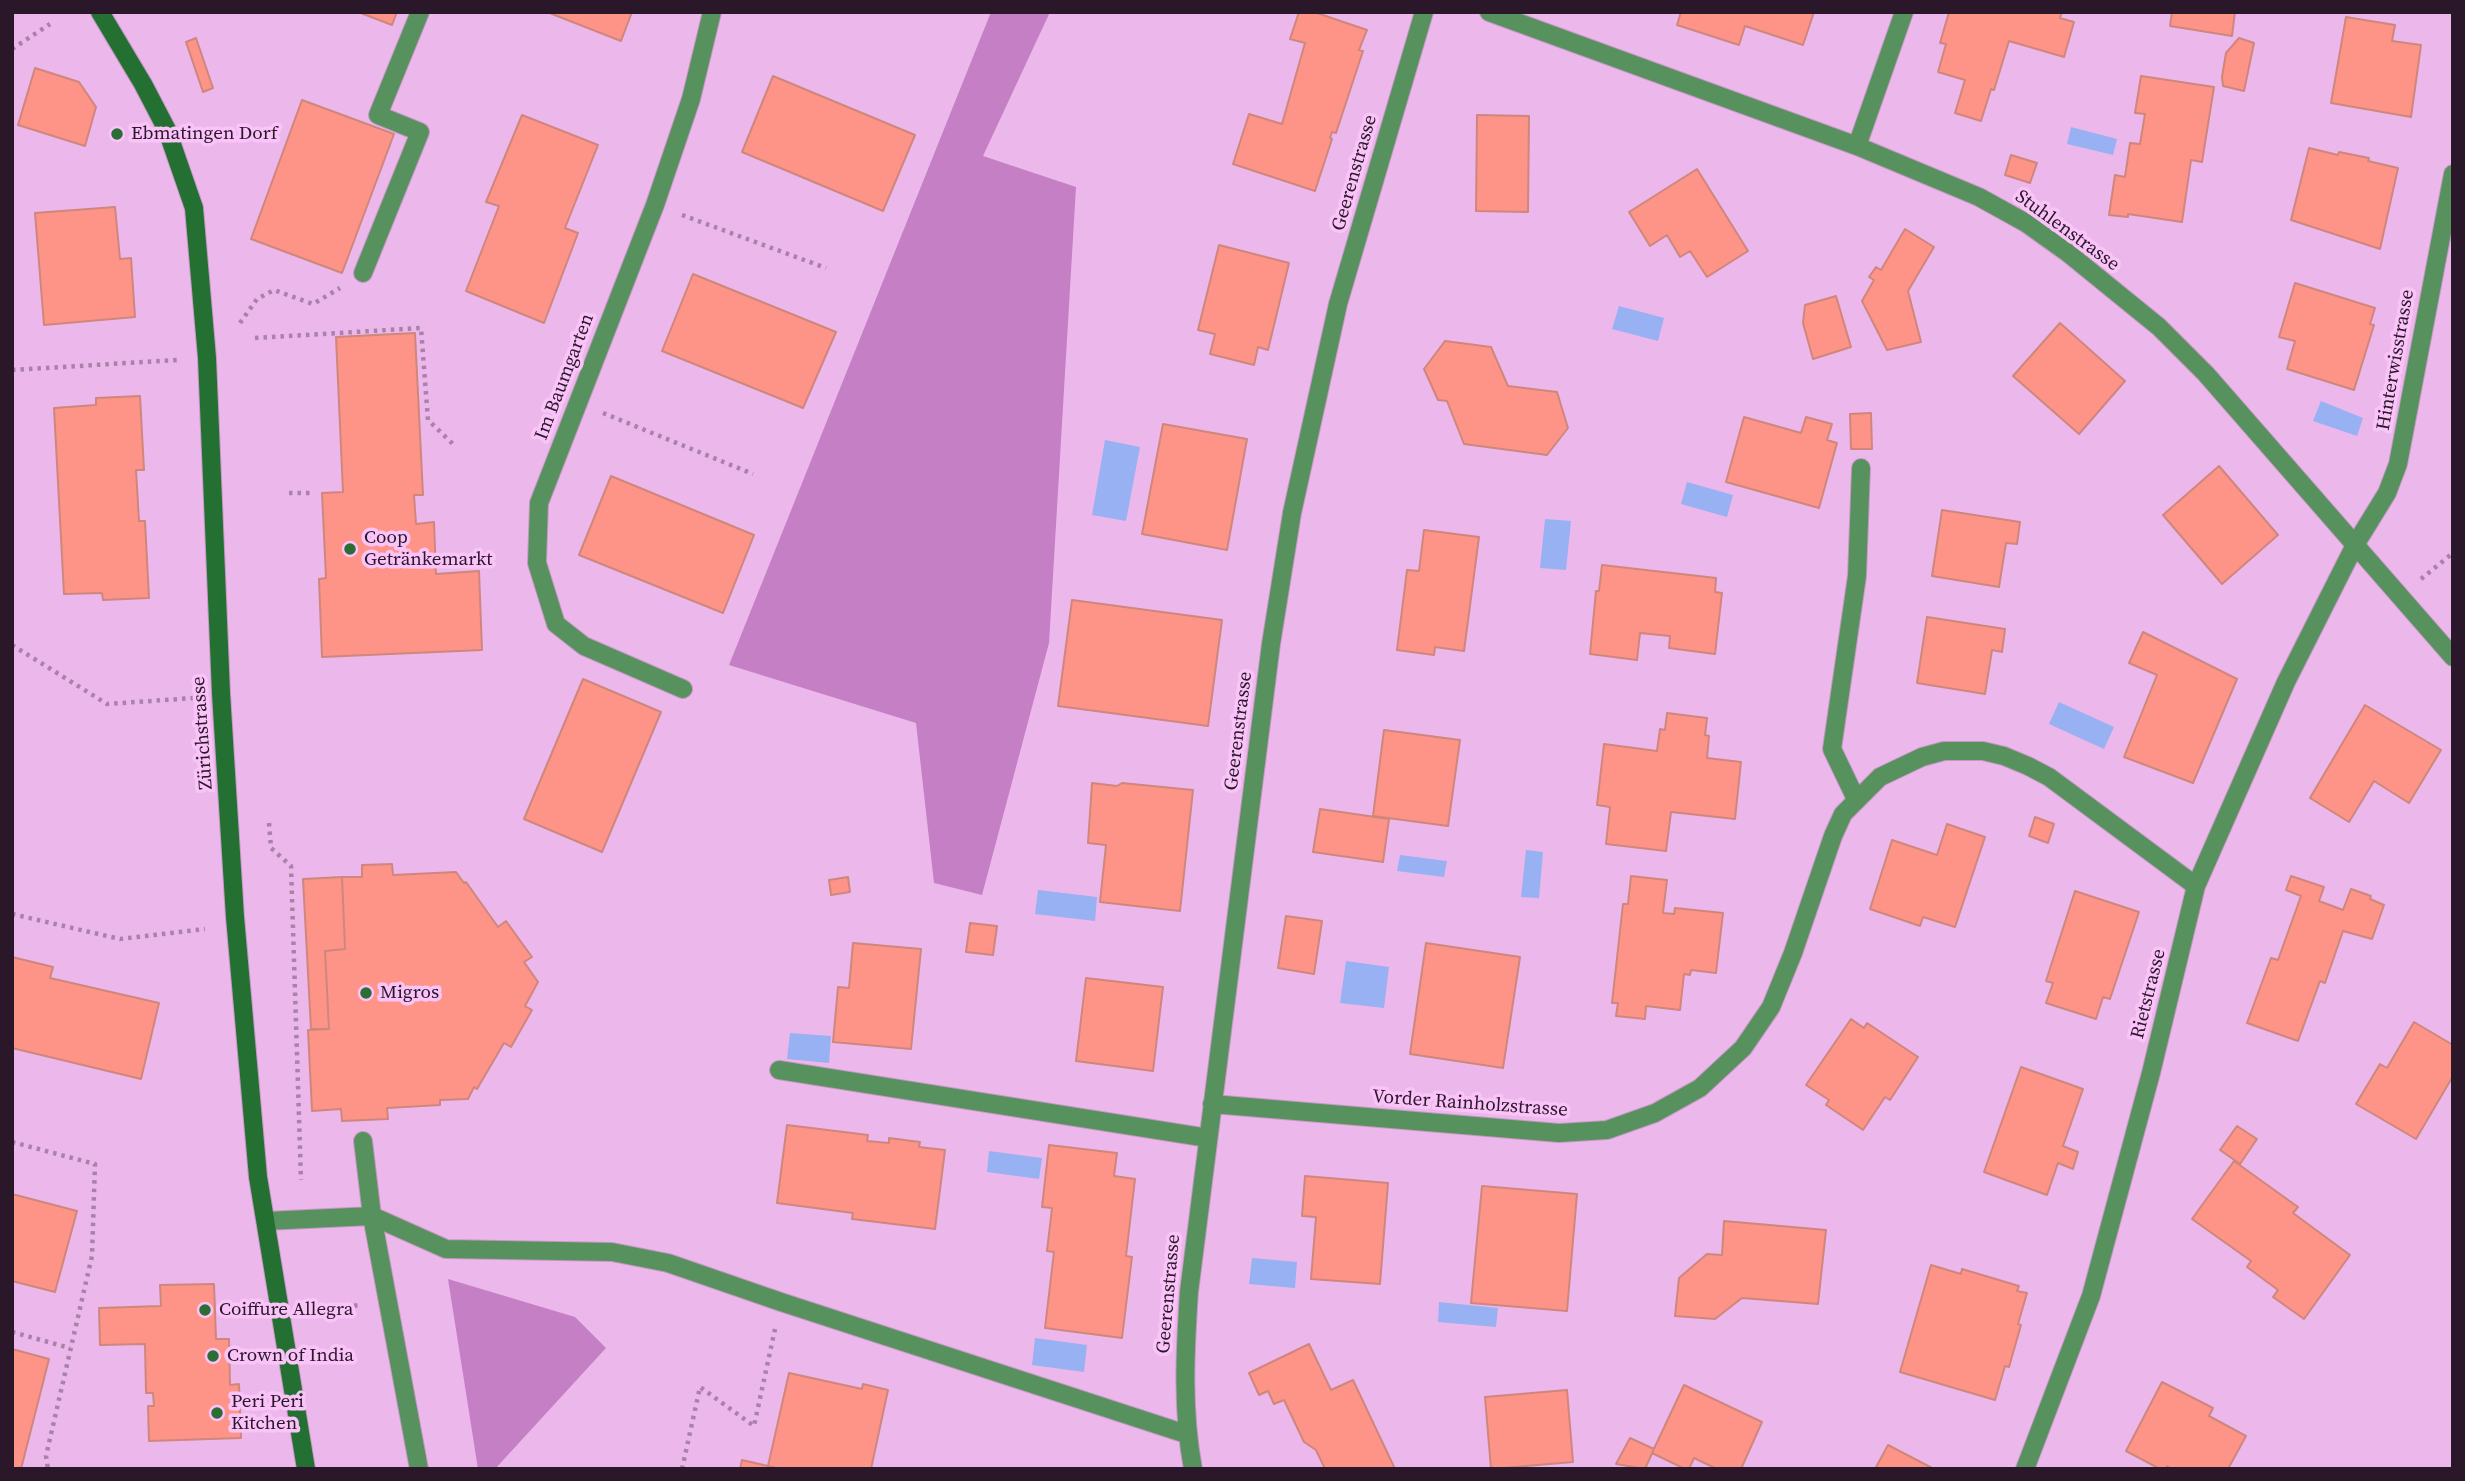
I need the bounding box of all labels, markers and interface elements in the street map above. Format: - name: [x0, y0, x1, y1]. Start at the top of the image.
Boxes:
- street label: Geerenstrasse: [1328, 112, 1382, 234]
- place label: Ebmatingen Dorf: [131, 123, 278, 145]
- marker: Ebmatingen Dorf: [109, 126, 125, 142]
- street label: Stuhlenstrasse: [2010, 186, 2124, 276]
- street label: Hinterwisstrasse: [2372, 288, 2420, 432]
- street label: Im Baumgarten: [530, 311, 600, 443]
- place label: Coop Getränkemarkt: [364, 527, 493, 571]
- marker: Coop Getränkemarkt: [342, 541, 358, 557]
- street label: Geerenstrasse: [1220, 670, 1258, 792]
- street label: Zürichstrasse: [188, 676, 218, 790]
- street label: Rietstrasse: [2127, 947, 2171, 1041]
- place label: Migros: [380, 982, 439, 1004]
- marker: Migros: [358, 985, 374, 1001]
- street label: Vorder Rainholzstrasse: [1371, 1086, 1569, 1122]
- street label: Geerenstrasse: [1152, 1233, 1186, 1355]
- place label: Coiffure Allegra: [219, 1299, 353, 1321]
- marker: Coiffure Allegra: [197, 1302, 213, 1318]
- place label: Crown of India: [227, 1345, 354, 1367]
- marker: Crown of India: [205, 1348, 221, 1364]
- place label: Peri Peri Kitchen: [231, 1391, 304, 1435]
- marker: Peri Peri Kitchen: [209, 1405, 225, 1421]

